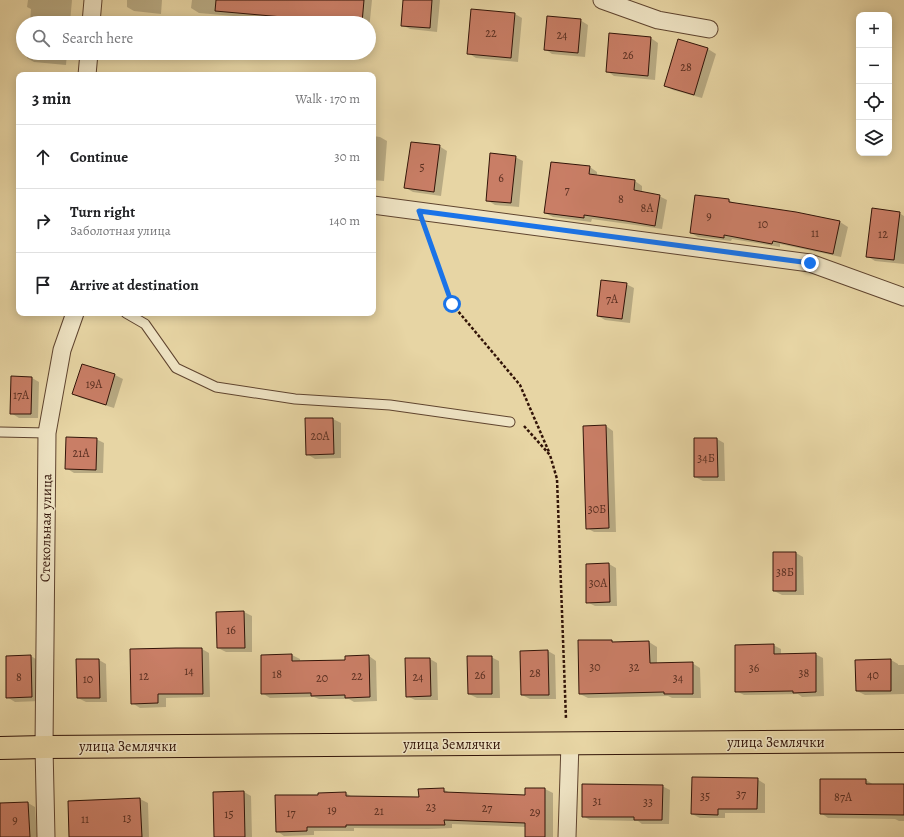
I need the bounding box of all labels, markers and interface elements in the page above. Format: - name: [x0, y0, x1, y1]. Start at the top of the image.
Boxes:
- map controls: [856, 12, 892, 156]
- button: +: [856, 12, 892, 48]
- search box: [16, 16, 376, 60]
- house number: 22: [485, 25, 497, 41]
- icon: search: [30, 27, 52, 49]
- house number: 24: [556, 27, 568, 43]
- text: Search here: [62, 28, 133, 48]
- house number: 26: [622, 47, 634, 63]
- button: −: [856, 48, 892, 84]
- house number: 28: [680, 59, 692, 75]
- button: locate: [856, 84, 892, 120]
- text: 3 min: [32, 87, 71, 110]
- text: Walk · 170 m: [295, 90, 360, 107]
- button: layers: [856, 120, 892, 156]
- icon: ahead: [32, 146, 54, 168]
- text: Continue: [70, 147, 128, 167]
- text: 30 m: [334, 148, 360, 165]
- house number: 5: [419, 159, 425, 175]
- house number: 6: [498, 170, 504, 186]
- house number: 7: [564, 182, 570, 198]
- house number: 8: [618, 191, 624, 207]
- house number: 8А: [641, 200, 654, 216]
- text: Turn right: [70, 202, 135, 222]
- house number: 9: [706, 208, 712, 224]
- icon: right: [32, 210, 54, 232]
- text: 140 m: [329, 212, 360, 229]
- house number: 10: [758, 216, 768, 232]
- text: Заболотная улица: [70, 222, 171, 239]
- house number: 11: [811, 225, 819, 241]
- house number: 12: [878, 226, 888, 242]
- route end: [801, 254, 819, 272]
- icon: arrive: [32, 274, 54, 296]
- text: Arrive at destination: [70, 275, 199, 295]
- house number: 7А: [606, 291, 619, 307]
- route start: [443, 295, 461, 313]
- house number: 19А: [86, 376, 103, 392]
- house number: 17А: [13, 387, 30, 403]
- house number: 20А: [310, 428, 331, 444]
- house number: 21А: [73, 445, 90, 461]
- house number: 34Б: [697, 450, 715, 466]
- street label: Стекольная улица: [36, 473, 56, 582]
- house number: 30Б: [588, 501, 606, 517]
- house number: 38Б: [776, 564, 794, 580]
- house number: 30А: [589, 575, 608, 591]
- house number: 16: [226, 622, 236, 638]
- house number: 30: [589, 659, 601, 675]
- house number: 32: [629, 659, 640, 675]
- house number: 36: [749, 660, 760, 676]
- house number: 14: [184, 663, 194, 679]
- house number: 28: [529, 665, 541, 681]
- house number: 38: [799, 665, 810, 681]
- house number: 18: [272, 666, 282, 682]
- house number: 26: [474, 667, 486, 683]
- house number: 40: [867, 667, 879, 683]
- house number: 12: [139, 668, 149, 684]
- house number: 22: [351, 668, 363, 684]
- house number: 8: [16, 669, 22, 685]
- house number: 24: [412, 669, 424, 685]
- house number: 20: [316, 670, 328, 686]
- house number: 34: [673, 670, 684, 686]
- house number: 10: [83, 671, 93, 687]
- street label: улица Землячки: [726, 733, 825, 752]
- street label: улица Землячки: [402, 735, 501, 754]
- street label: улица Землячки: [78, 737, 177, 756]
- house number: 37: [736, 786, 747, 802]
- house number: 35: [700, 788, 710, 804]
- house number: 87А: [834, 789, 853, 805]
- house number: 31: [592, 793, 602, 809]
- house number: 33: [643, 794, 653, 810]
- house number: 23: [426, 799, 436, 815]
- house number: 27: [482, 800, 493, 816]
- house number: 19: [327, 802, 337, 818]
- house number: 21: [374, 803, 384, 819]
- house number: 29: [529, 804, 541, 820]
- house number: 17: [286, 805, 297, 821]
- house number: 15: [224, 806, 234, 822]
- house number: 13: [122, 810, 132, 826]
- house number: 11: [81, 811, 89, 827]
- house number: 9: [12, 812, 18, 828]

